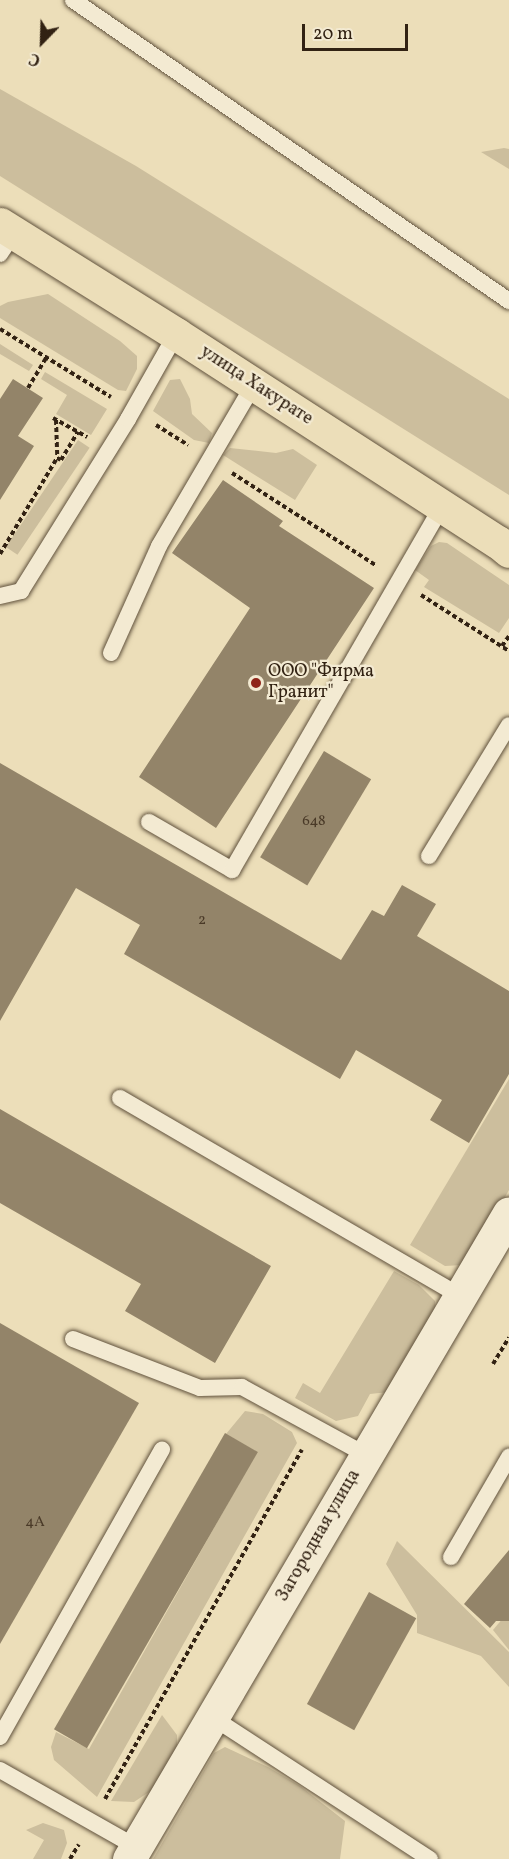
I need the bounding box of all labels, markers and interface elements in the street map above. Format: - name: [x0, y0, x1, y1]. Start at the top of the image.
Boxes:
- north arrow: [12, 12, 72, 72]
- scale bar: [305, 12, 412, 50]
- text: 20 m: [313, 22, 353, 47]
- text: С: [26, 46, 44, 71]
- street label: улица Хакурате: [196, 342, 316, 430]
- place label: ООО "Фирма Гранит": [268, 662, 374, 704]
- marker: ООО "Фирма Гранит": [249, 676, 263, 690]
- house number: 648: [302, 813, 326, 831]
- house number: 2: [198, 912, 206, 930]
- street label: Загородная улица: [272, 1466, 366, 1606]
- house number: 4А: [25, 1514, 45, 1532]

